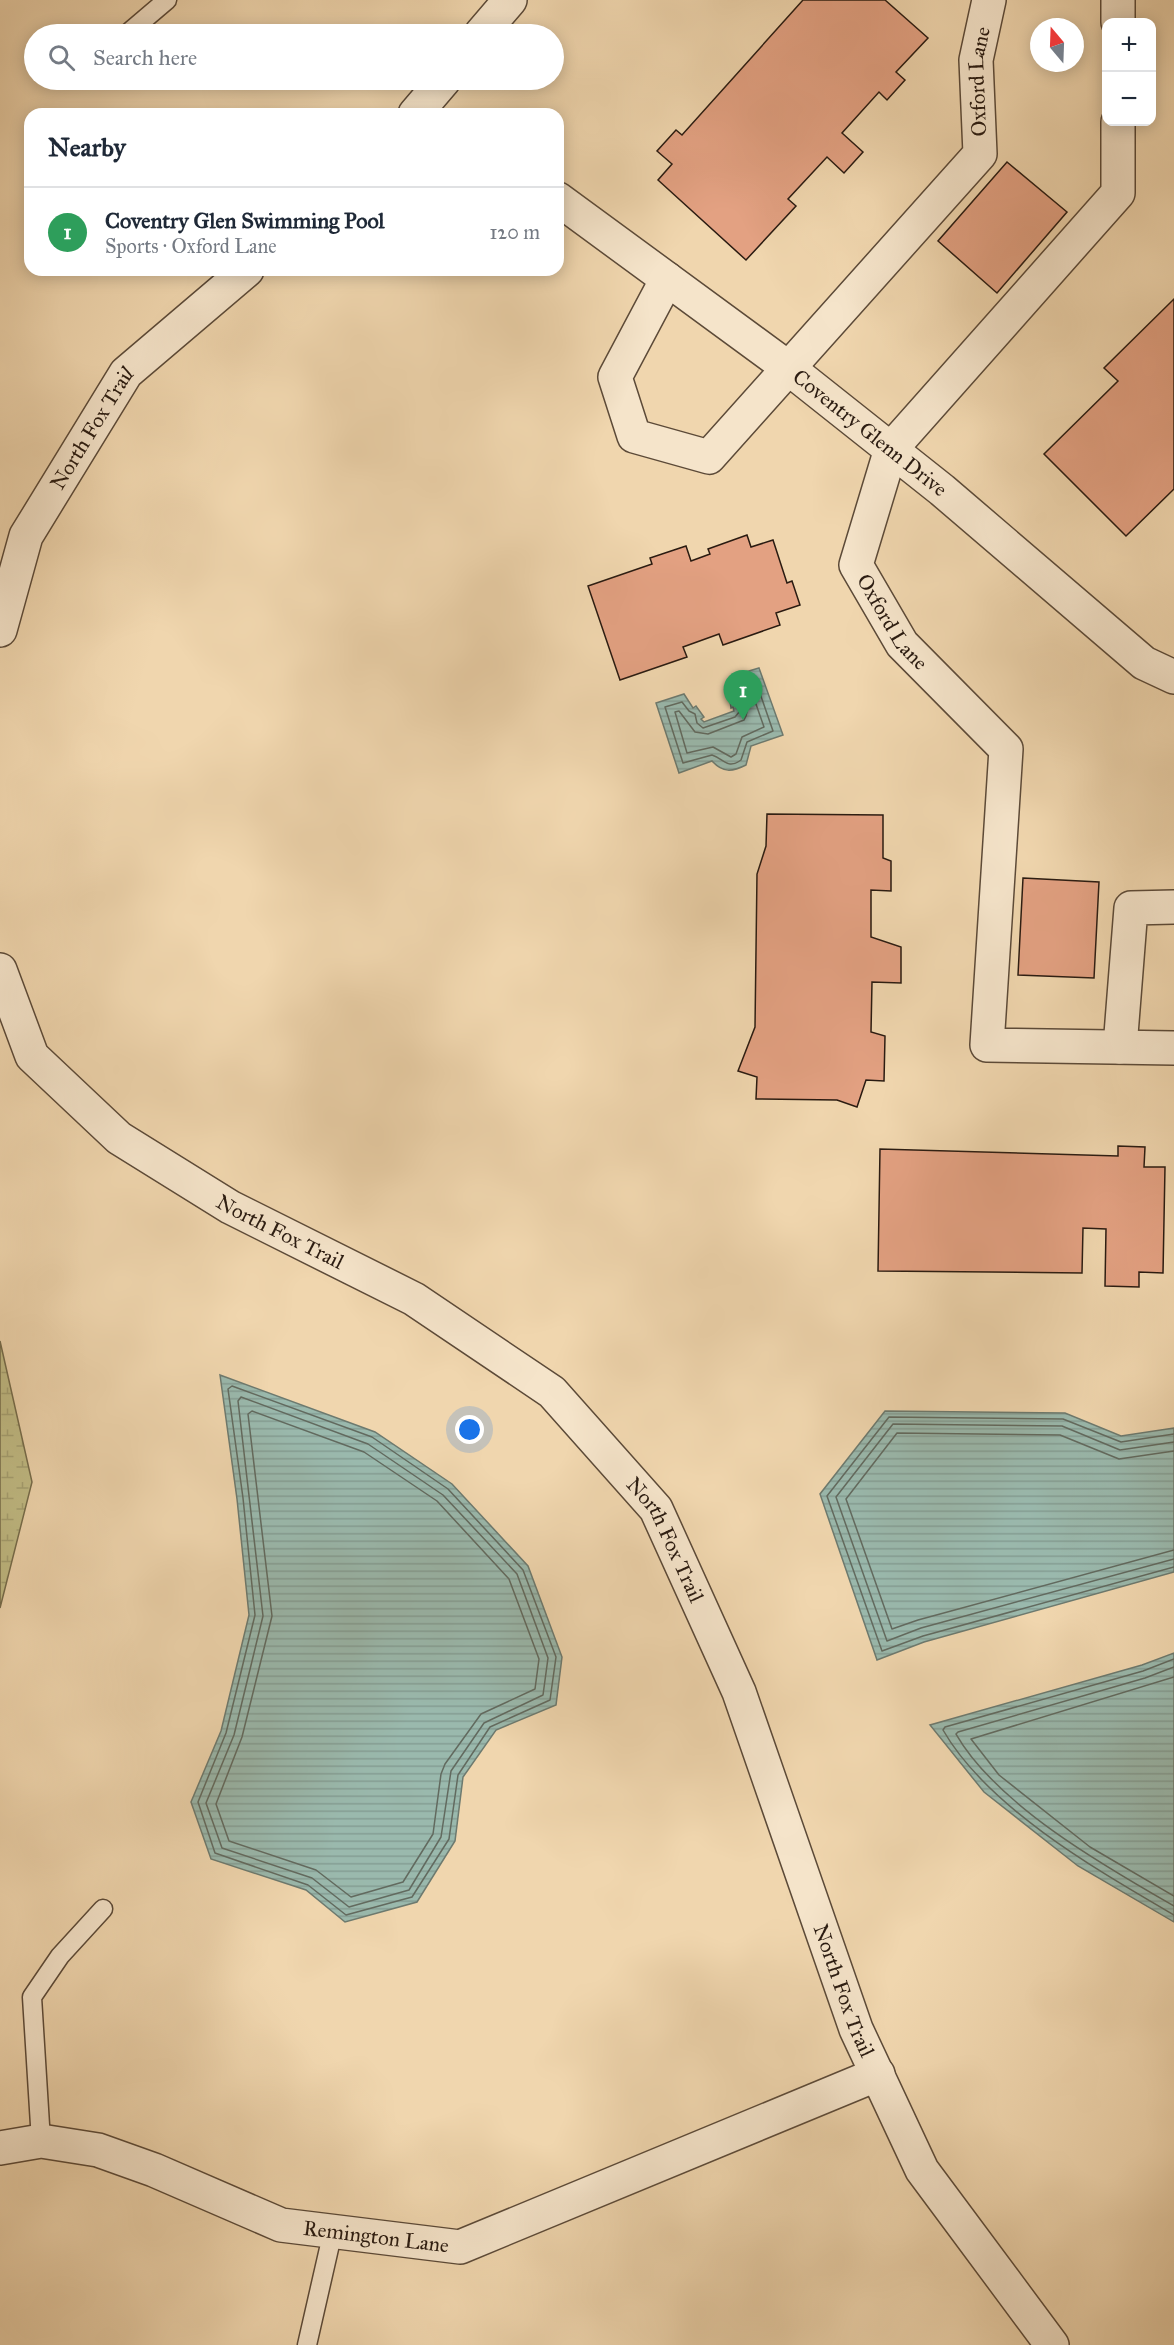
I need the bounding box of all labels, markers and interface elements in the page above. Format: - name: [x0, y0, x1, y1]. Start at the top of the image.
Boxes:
- north arrow: [1030, 18, 1084, 72]
- map controls: [1102, 18, 1156, 126]
- button: +: [1102, 18, 1156, 72]
- search box: [24, 24, 564, 90]
- street label: Oxford Lane: [963, 24, 996, 137]
- icon: search: [45, 41, 78, 74]
- text: Search here: [93, 44, 197, 71]
- button: −: [1102, 72, 1156, 126]
- text: Nearby: [48, 131, 126, 163]
- text: Coventry Glen Swimming Pool: [105, 207, 385, 234]
- text: 1: [64, 220, 71, 244]
- text: 120 m: [489, 220, 540, 244]
- text: Sports · Oxford Lane: [105, 234, 277, 258]
- street label: North Fox Trail: [45, 360, 138, 494]
- street label: Coventry Glenn Drive: [788, 364, 953, 502]
- street label: Oxford Lane: [851, 569, 934, 676]
- pin: 1: [724, 670, 762, 720]
- street label: North Fox Trail: [211, 1189, 349, 1275]
- your location: [455, 1415, 484, 1444]
- street label: North Fox Trail: [621, 1472, 710, 1607]
- street label: North Fox Trail: [808, 1921, 880, 2061]
- street label: Remington Lane: [302, 2215, 451, 2259]

